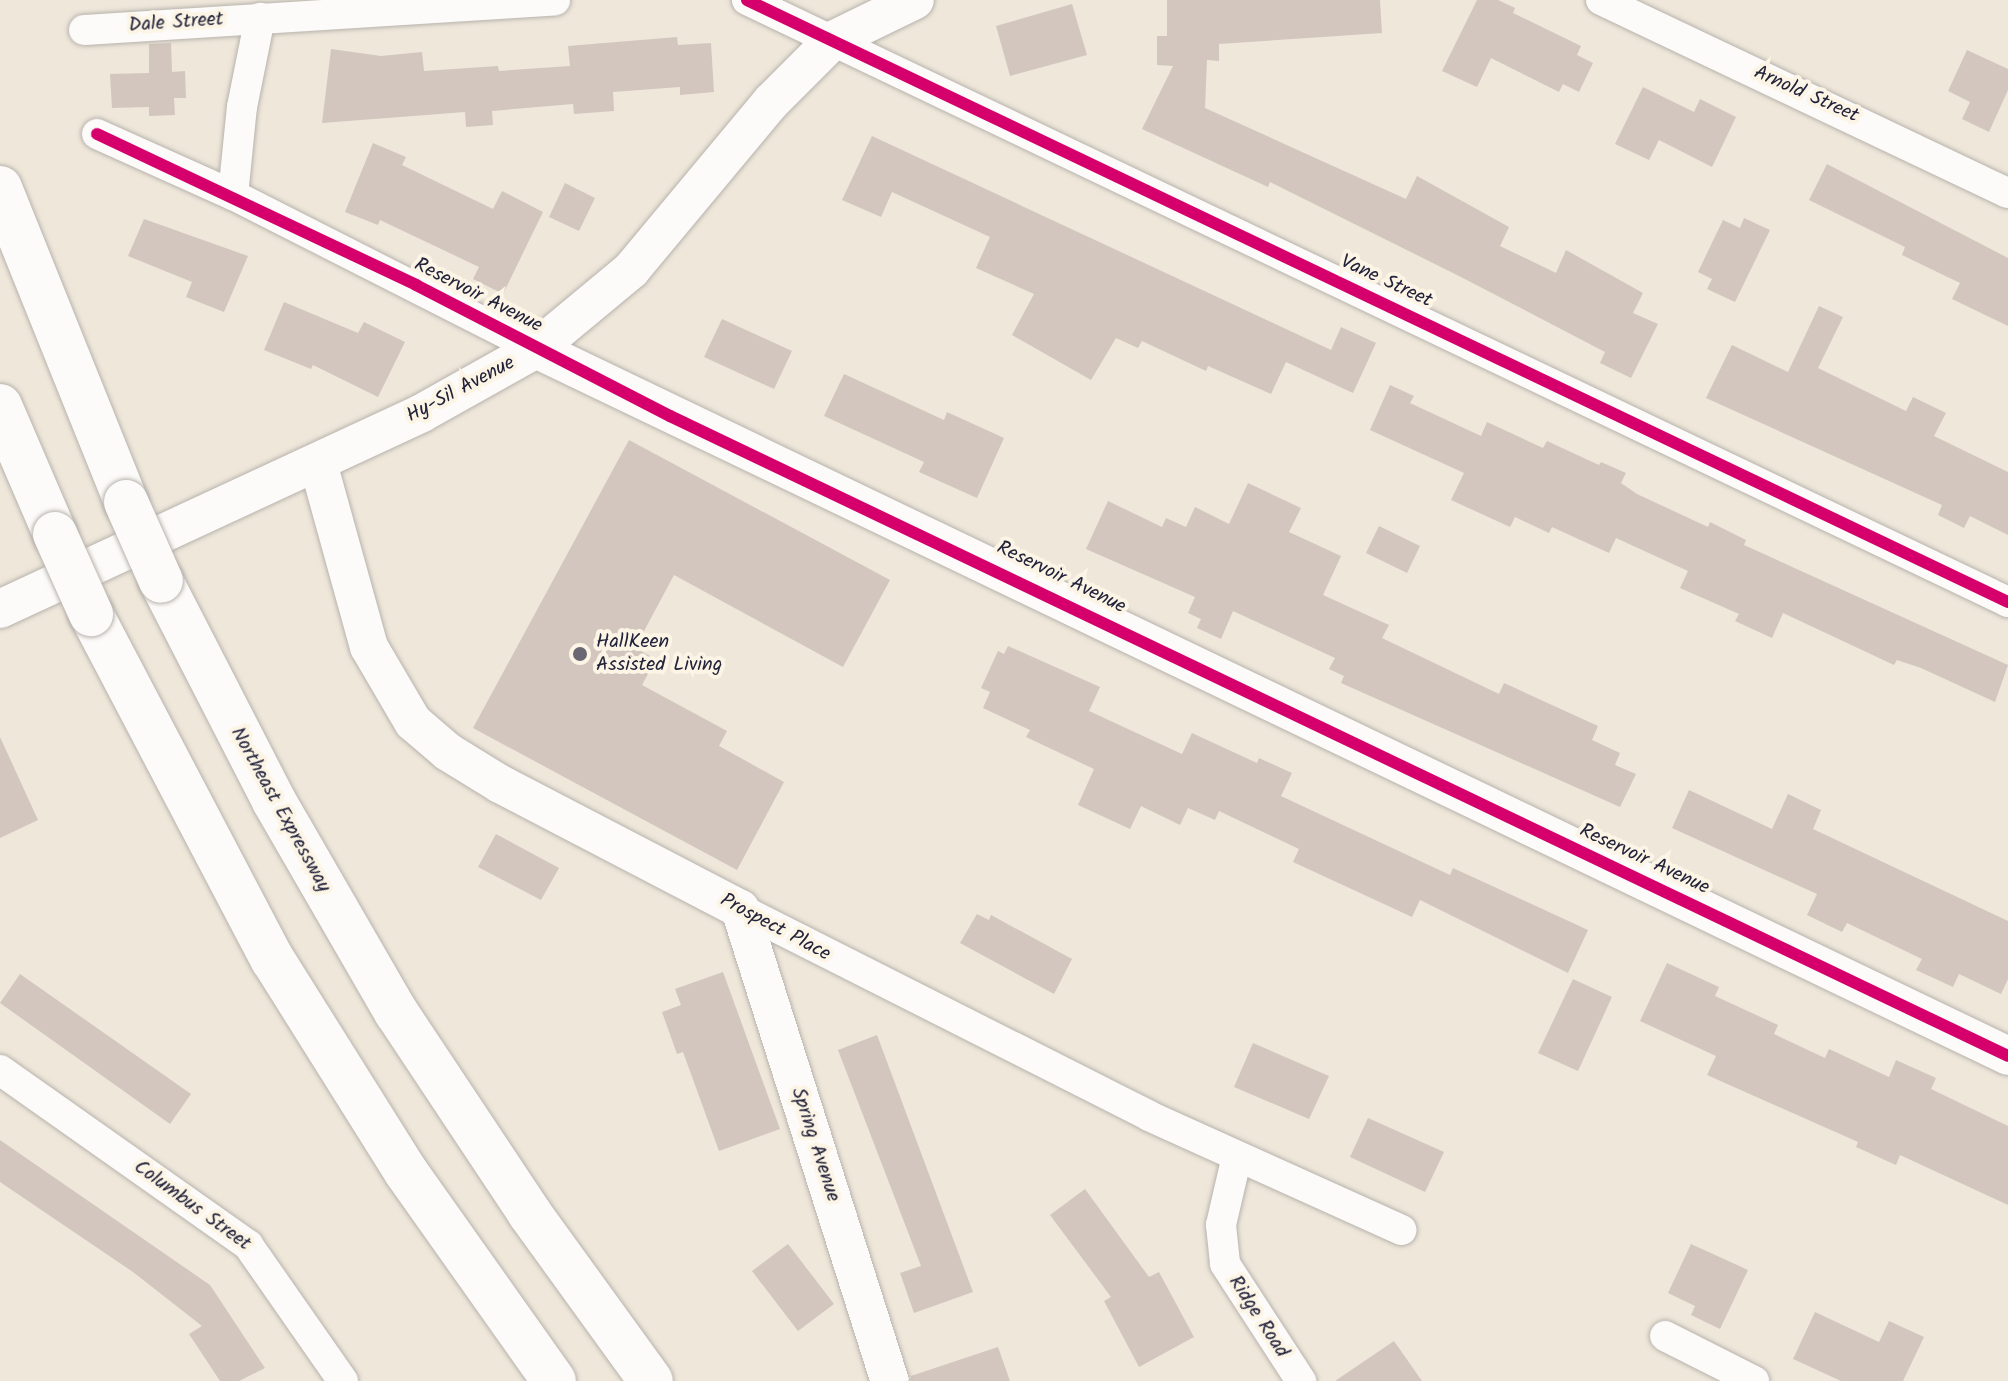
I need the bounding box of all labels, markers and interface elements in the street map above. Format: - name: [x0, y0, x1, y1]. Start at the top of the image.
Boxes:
- street label: Dale Street: [128, 8, 224, 38]
- street label: Arnold Street: [1750, 61, 1862, 129]
- street label: Vane Street: [1336, 250, 1436, 314]
- street label: Reservoir Avenue: [410, 253, 546, 339]
- street label: Hy-Sil Avenue: [403, 351, 519, 429]
- street label: Reservoir Avenue: [993, 536, 1129, 620]
- place label: HallKeen Assisted Living: [596, 630, 722, 677]
- marker: HallKeen Assisted Living: [571, 645, 589, 663]
- street label: Northeast Expressway: [225, 723, 335, 897]
- street label: Reservoir Avenue: [1575, 819, 1713, 901]
- street label: Prospect Place: [716, 889, 834, 967]
- street label: Spring Avenue: [785, 1085, 845, 1205]
- street label: Columbus Street: [129, 1155, 255, 1257]
- street label: Ridge Road: [1223, 1271, 1293, 1363]

